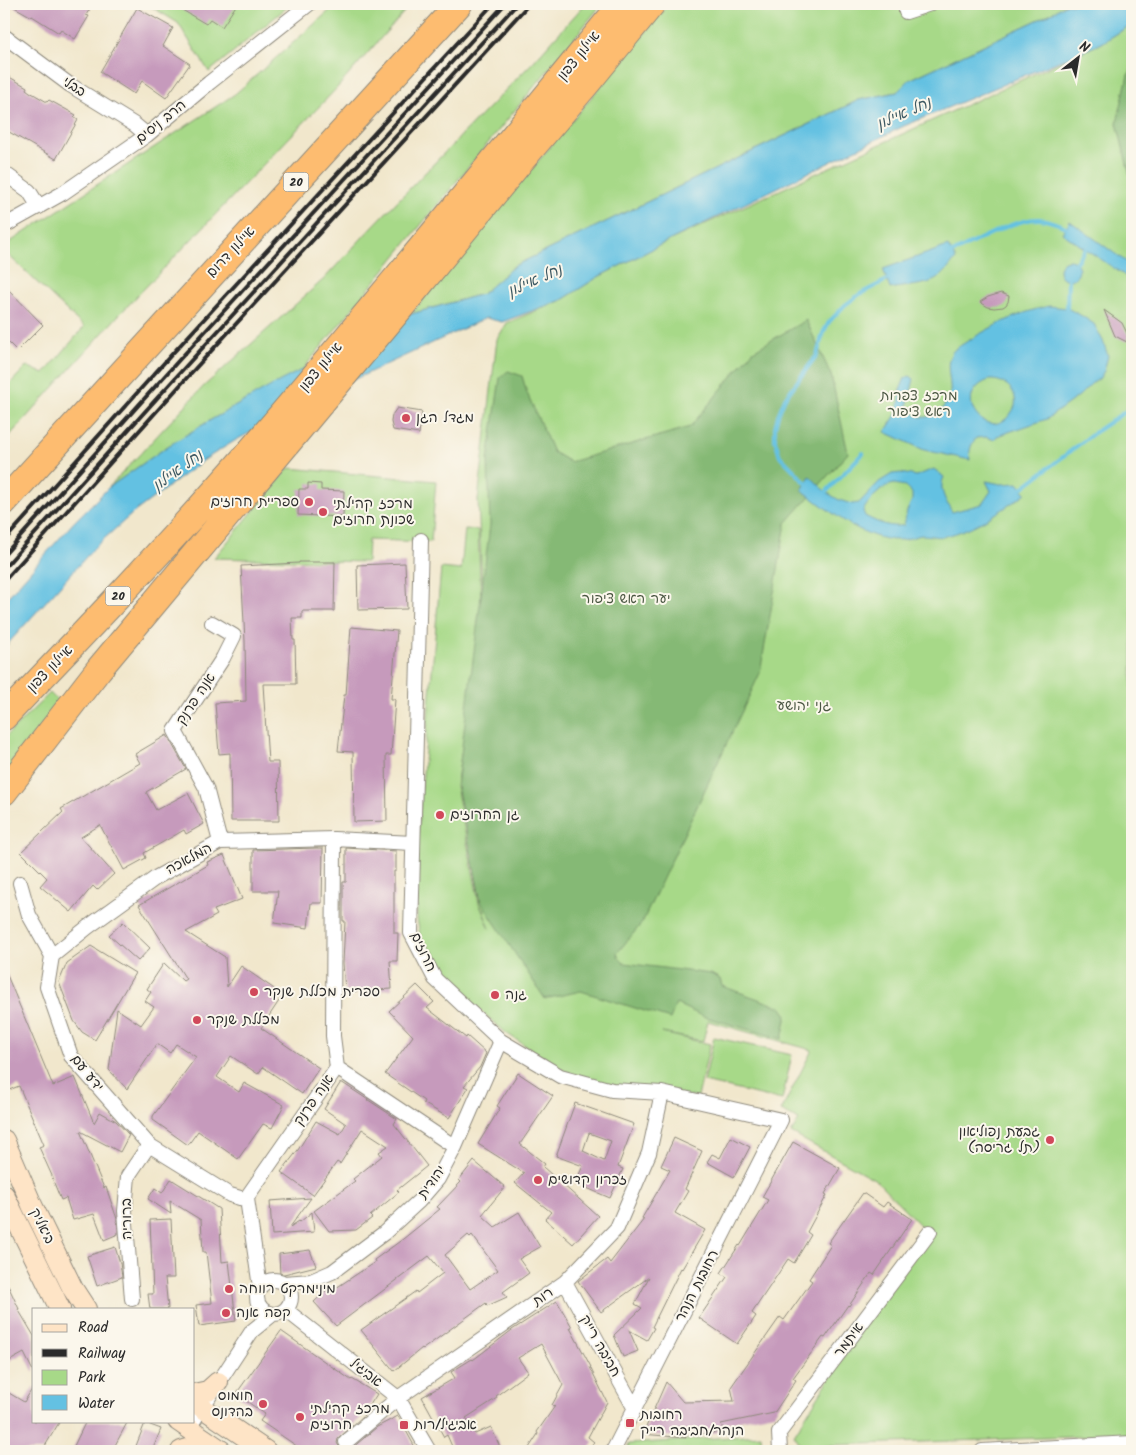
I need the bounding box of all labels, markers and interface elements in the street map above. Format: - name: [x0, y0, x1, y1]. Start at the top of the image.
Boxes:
- street label: איילון צפון: [552, 26, 606, 86]
- north arrow: [1054, 32, 1104, 82]
- text: N: [1075, 36, 1094, 60]
- street label: בבלי: [58, 71, 90, 103]
- water label: נחל איילון: [873, 91, 937, 137]
- street label: הרב ניסים: [131, 95, 191, 149]
- road number: 20: [284, 172, 308, 192]
- street label: איילון דרום: [201, 221, 261, 283]
- water label: נחל איילון: [504, 258, 568, 304]
- street label: איילון צפון: [294, 337, 348, 397]
- park label: מרכז צפרות ראש ציפור: [879, 385, 958, 423]
- place label: מגדל הגן: [416, 407, 474, 429]
- marker: מגדל הגן: [400, 412, 412, 424]
- water label: נחל איילון: [148, 443, 210, 498]
- place label: ספריית חרוזים: [211, 491, 299, 513]
- place label: מרכז קהילתי שכונת חרוזים: [333, 493, 414, 531]
- marker: ספריית חרוזים: [303, 496, 315, 508]
- marker: מרכז קהילתי שכונת חרוזים: [317, 506, 329, 518]
- road number: 20: [106, 586, 130, 606]
- park label: יער ראש ציפור: [582, 588, 670, 610]
- street label: איילון צפון: [22, 640, 78, 698]
- street label: אנה פרנק: [171, 668, 222, 729]
- park label: גני יהושע: [777, 695, 831, 717]
- place label: גן החרוזים: [450, 804, 520, 826]
- marker: גן החרוזים: [434, 809, 446, 821]
- street label: המלאכה: [162, 837, 216, 881]
- street label: חרוזים: [404, 928, 442, 976]
- place label: ספרית מכללת שנקר: [264, 981, 380, 1003]
- place label: גנה: [505, 984, 527, 1006]
- marker: ספרית מכללת שנקר: [248, 986, 260, 998]
- marker: גנה: [489, 989, 501, 1001]
- place label: מכללת שנקר: [207, 1009, 280, 1031]
- marker: מכללת שנקר: [191, 1014, 203, 1026]
- street label: ידע עם: [65, 1049, 109, 1097]
- street label: אנה פרנק: [288, 1069, 340, 1130]
- place label: גבעת נפוליאון (תל גריסה): [959, 1121, 1040, 1159]
- marker: גבעת נפוליאון (תל גריסה): [1044, 1134, 1056, 1146]
- street label: יהודית: [412, 1161, 452, 1204]
- place label: זכרון קדושים: [548, 1169, 627, 1191]
- marker: זכרון קדושים: [532, 1174, 544, 1186]
- street label: ברוריה: [116, 1198, 138, 1240]
- street label: ביאליק: [24, 1204, 60, 1248]
- street label: רחובות הנהר: [669, 1246, 725, 1326]
- place label: מינימרקט רווחה: [239, 1278, 336, 1300]
- street label: רות: [527, 1282, 558, 1313]
- marker: מינימרקט רווחה: [223, 1283, 235, 1295]
- place label: קפה אנה: [236, 1302, 291, 1324]
- marker: קפה אנה: [220, 1307, 232, 1319]
- legend: [32, 1308, 195, 1422]
- street label: חביבה רייק: [574, 1311, 626, 1381]
- text: Road: [78, 1316, 109, 1340]
- street label: איתמר: [828, 1318, 870, 1362]
- text: Railway: [78, 1342, 126, 1366]
- street label: אביגיל: [345, 1353, 387, 1393]
- text: Park: [78, 1366, 106, 1390]
- place label: חומוס בהדונס: [211, 1385, 253, 1423]
- text: Water: [78, 1392, 115, 1416]
- marker: חומוס בהדונס: [257, 1398, 269, 1410]
- place label: מרכז קהילתי חרוזים: [310, 1398, 390, 1436]
- place label: רחובות הנהר/חביבה רייק: [639, 1404, 744, 1442]
- marker: מרכז קהילתי חרוזים: [294, 1411, 306, 1423]
- place label: אביגיל/רות: [413, 1414, 477, 1436]
- marker: רחובות הנהר/חביבה רייק: [624, 1417, 636, 1429]
- marker: אביגיל/רות: [398, 1419, 410, 1431]

